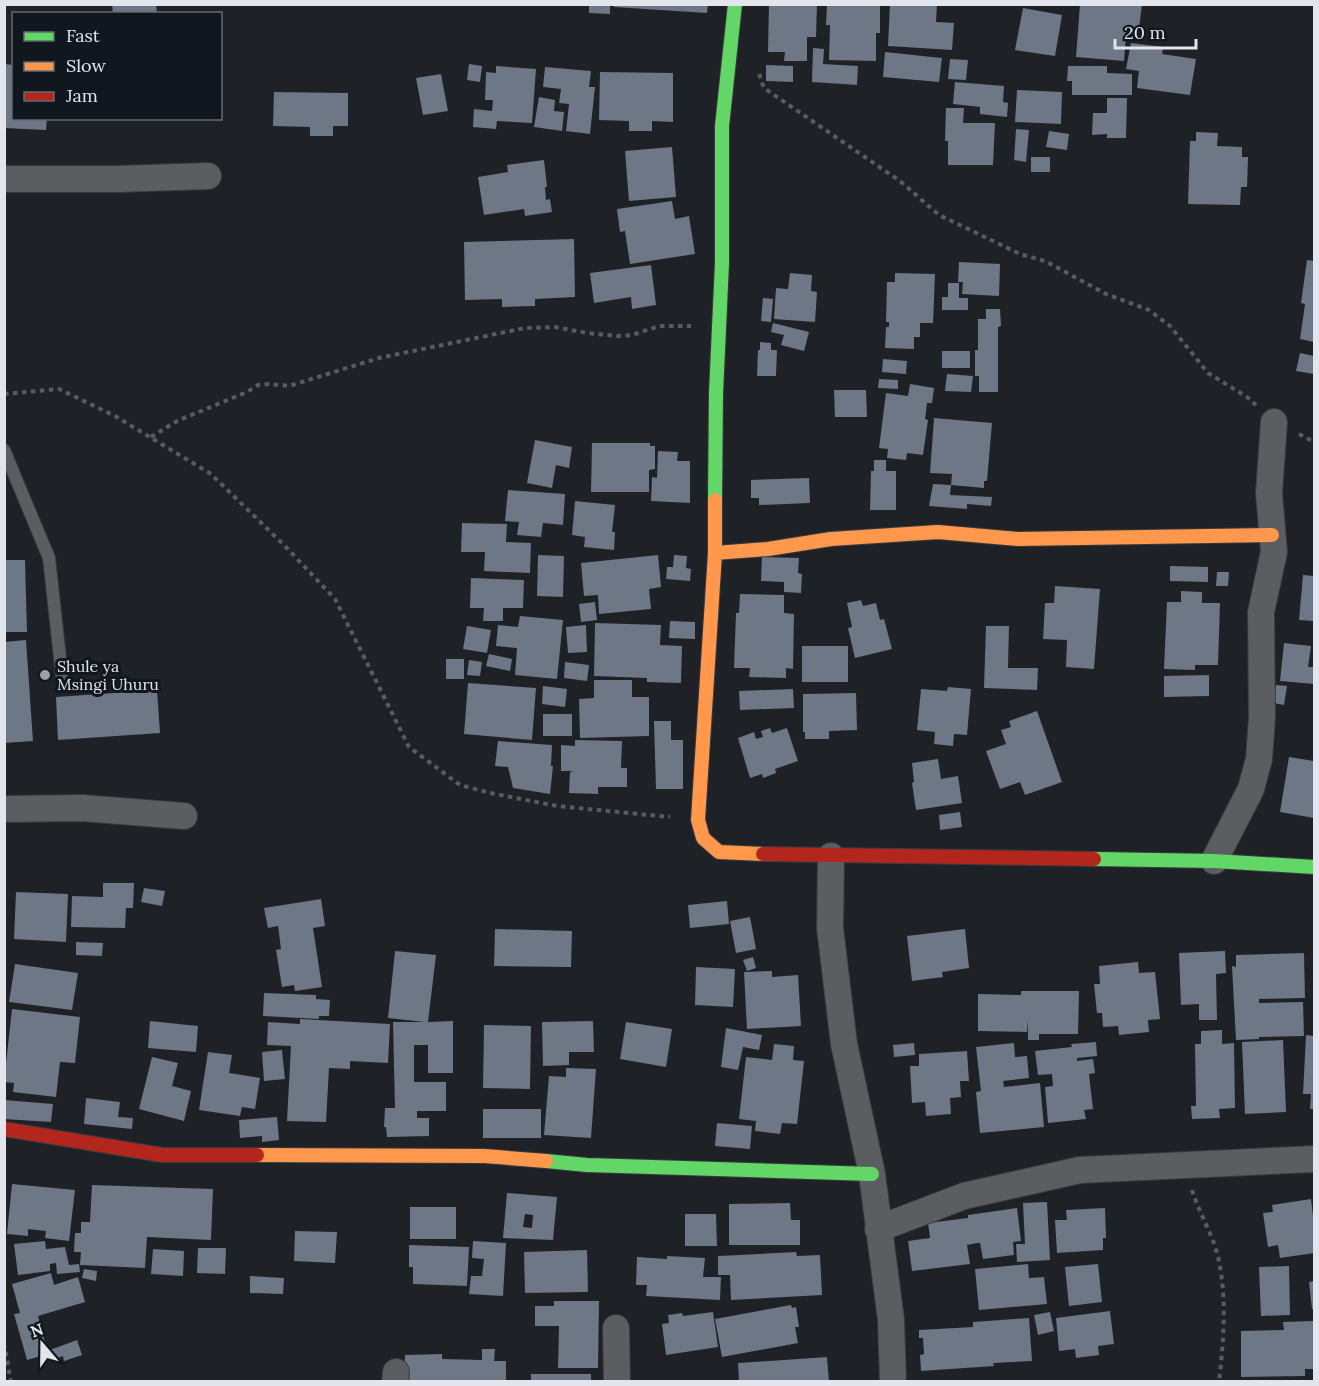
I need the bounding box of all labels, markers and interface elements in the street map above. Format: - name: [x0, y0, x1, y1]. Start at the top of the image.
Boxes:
- legend: [12, 12, 222, 120]
- scale bar: [1115, 12, 1196, 50]
- text: 20 m: [1124, 21, 1166, 44]
- text: Fast: [66, 24, 100, 47]
- text: Slow: [66, 54, 106, 77]
- text: Jam: [65, 84, 98, 107]
- place label: Shule ya Msingi Uhuru: [57, 656, 159, 694]
- marker: Shule ya Msingi Uhuru: [38, 668, 52, 682]
- north arrow: [12, 1314, 72, 1374]
- text: N: [28, 1318, 46, 1341]

